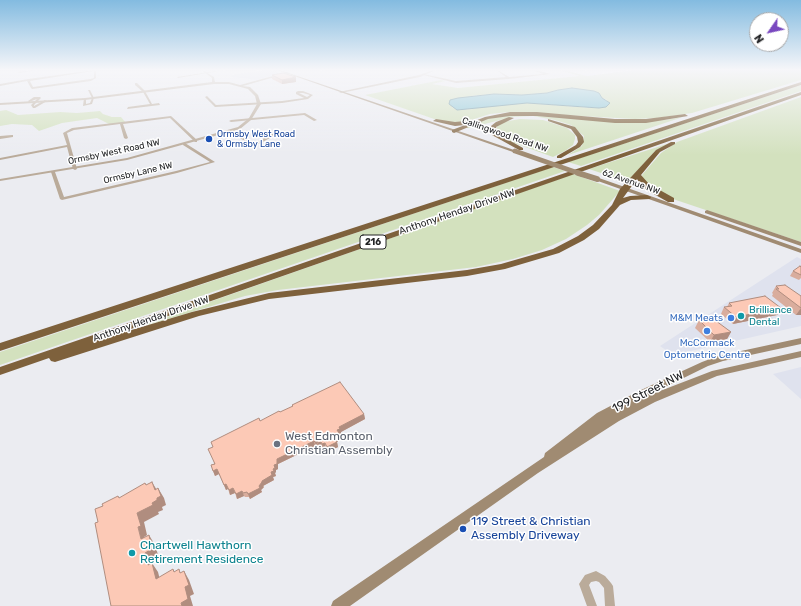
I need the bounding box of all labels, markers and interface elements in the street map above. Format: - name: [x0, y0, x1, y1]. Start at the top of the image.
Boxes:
- north arrow: [749, 12, 789, 52]
- text: N: [752, 32, 767, 45]
- street label: Callingwood Road NW: [461, 115, 549, 155]
- place label: Ormsby West Road & Ormsby Lane: [217, 129, 295, 150]
- marker: Ormsby West Road & Ormsby Lane: [204, 134, 214, 144]
- street label: Ormsby West Road NW: [67, 137, 161, 167]
- street label: Ormsby Lane NW: [102, 160, 174, 186]
- street label: 62 Avenue NW: [601, 167, 661, 197]
- street label: Anthony Henday Drive NW: [397, 186, 517, 238]
- road number: 216: [360, 235, 386, 249]
- street label: Anthony Henday Drive NW: [91, 293, 211, 345]
- place label: Brilliance Dental: [749, 304, 792, 328]
- marker: Brilliance Dental: [736, 311, 746, 321]
- place label: M&M Meats: [670, 312, 723, 324]
- marker: M&M Meats: [726, 313, 736, 323]
- marker: McCormack Optometric Centre: [702, 326, 712, 336]
- place label: McCormack Optometric Centre: [664, 337, 750, 360]
- street label: 199 Street NW: [610, 368, 686, 416]
- place label: West Edmonton Christian Assembly: [285, 430, 393, 458]
- marker: West Edmonton Christian Assembly: [272, 439, 282, 449]
- place label: 119 Street & Christian Assembly Driveway: [471, 515, 591, 543]
- marker: 119 Street & Christian Assembly Driveway: [458, 524, 468, 534]
- place label: Chartwell Hawthorn Retirement Residence: [140, 539, 263, 567]
- marker: Chartwell Hawthorn Retirement Residence: [127, 548, 137, 558]

